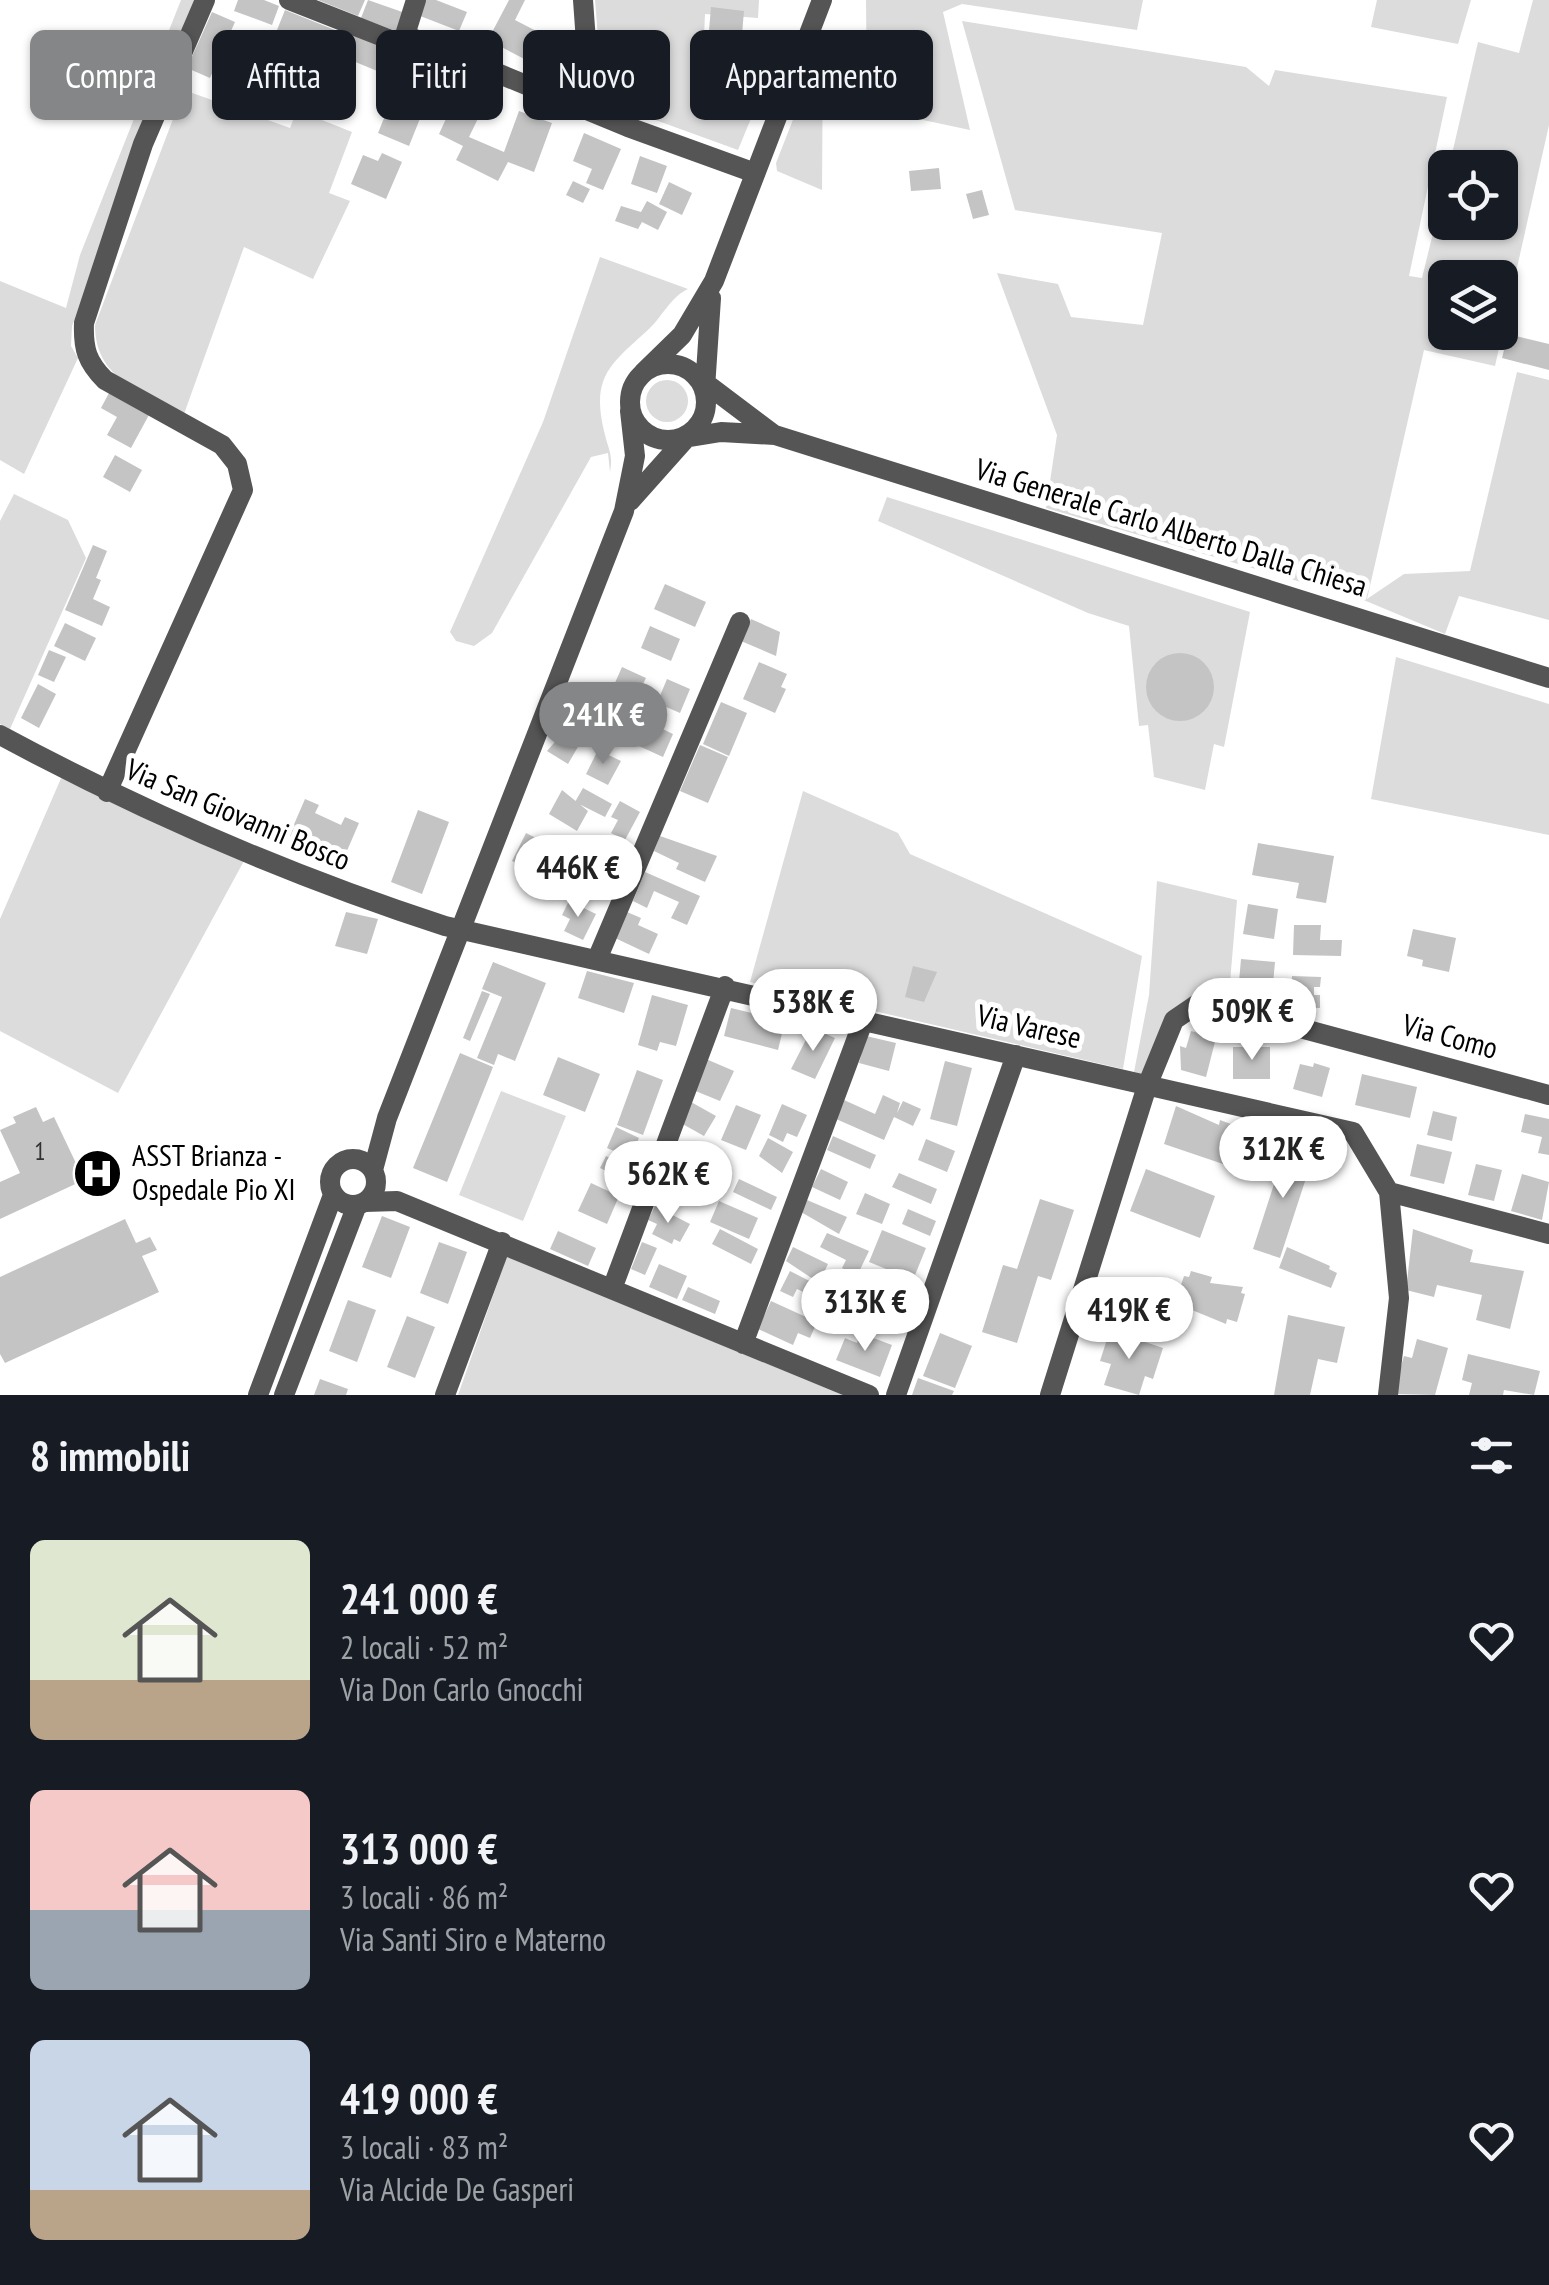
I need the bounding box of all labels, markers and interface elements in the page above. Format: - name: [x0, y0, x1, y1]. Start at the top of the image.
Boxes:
- chip: Compra: [30, 30, 192, 120]
- chip: Affitta: [212, 30, 356, 120]
- chip: Filtri: [376, 30, 503, 120]
- chip: Nuovo: [523, 30, 670, 120]
- chip: Appartamento: [690, 30, 933, 120]
- map controls: [1428, 150, 1518, 350]
- button: locate: [1428, 150, 1518, 240]
- button: layers: [1428, 260, 1518, 350]
- street label: Via Generale Carlo Alberto Dalla Chiesa: [970, 448, 1372, 605]
- pin: 241K €: [522, 682, 684, 767]
- text: 241K €: [561, 693, 645, 735]
- street label: Via San Giovanni Bosco: [119, 748, 357, 879]
- pin: 446K €: [497, 835, 659, 920]
- text: 446K €: [536, 846, 620, 888]
- pin: 538K €: [732, 969, 894, 1054]
- pin: 509K €: [1171, 978, 1333, 1063]
- text: 538K €: [771, 980, 855, 1022]
- text: 509K €: [1210, 989, 1294, 1031]
- street label: Via Varese: [972, 994, 1085, 1056]
- street label: Via Como: [1397, 1004, 1502, 1067]
- pin: 312K €: [1202, 1116, 1364, 1201]
- text: 312K €: [1241, 1127, 1325, 1169]
- house number: 1: [34, 1135, 46, 1167]
- place label: ASST Brianza - Ospedale Pio XI: [132, 1135, 295, 1208]
- pin: 562K €: [587, 1141, 749, 1226]
- hospital icon: ASST Brianza - Ospedale Pio XI: [71, 1147, 123, 1199]
- text: 562K €: [626, 1152, 710, 1194]
- pin: 313K €: [784, 1269, 946, 1354]
- pin: 419K €: [1048, 1277, 1210, 1362]
- text: 313K €: [823, 1280, 907, 1322]
- text: 419K €: [1087, 1288, 1171, 1330]
- text: 8 immobili: [30, 1428, 190, 1483]
- icon: filters: [1464, 1428, 1519, 1483]
- text: 241 000 €: [340, 1571, 498, 1626]
- icon: home: [110, 1580, 230, 1700]
- icon: heart: [1464, 1613, 1519, 1668]
- text: 2 locali · 52 m²: [340, 1626, 508, 1668]
- text: Via Don Carlo Gnocchi: [340, 1668, 584, 1710]
- text: 313 000 €: [340, 1821, 498, 1876]
- icon: home: [110, 1830, 230, 1950]
- icon: heart: [1464, 1863, 1519, 1918]
- text: 3 locali · 86 m²: [340, 1876, 508, 1918]
- text: Via Santi Siro e Materno: [340, 1918, 606, 1960]
- text: 419 000 €: [340, 2071, 498, 2126]
- icon: home: [110, 2080, 230, 2200]
- icon: heart: [1464, 2113, 1519, 2168]
- text: 3 locali · 83 m²: [340, 2126, 508, 2168]
- text: Via Alcide De Gasperi: [340, 2168, 574, 2210]

